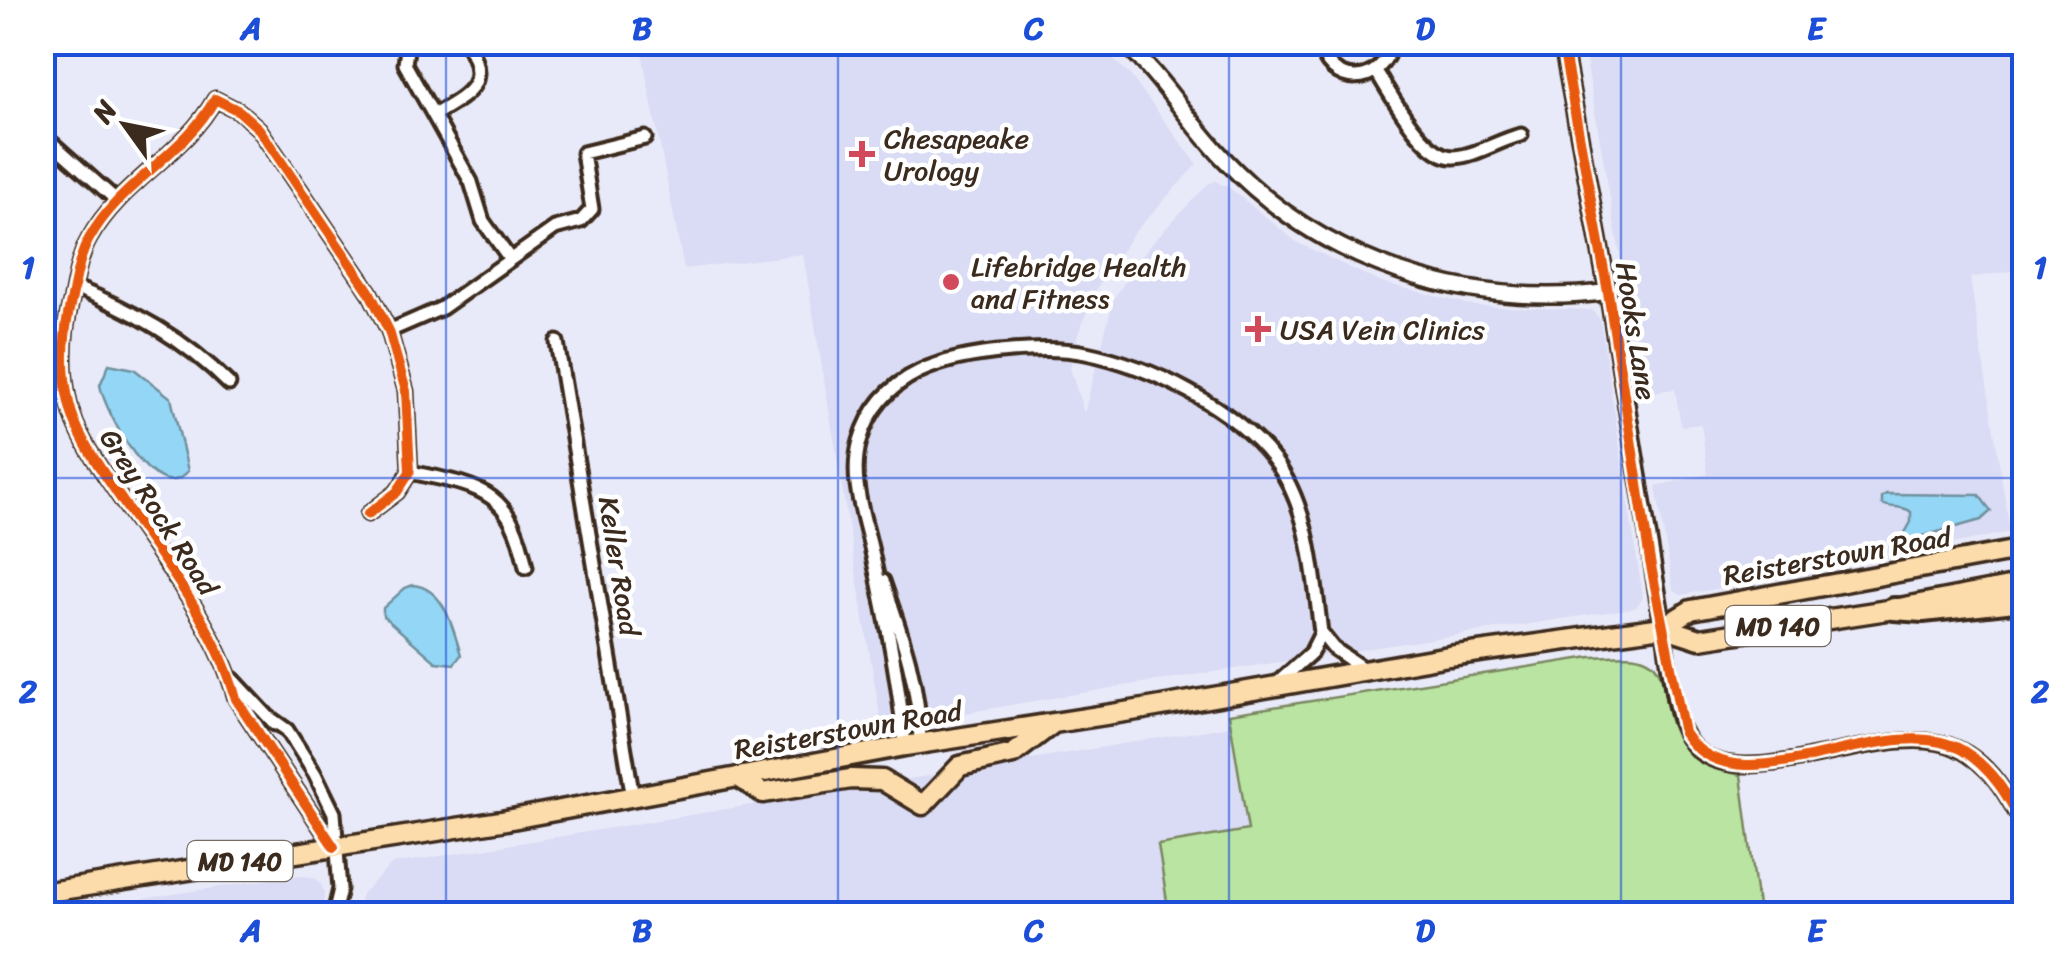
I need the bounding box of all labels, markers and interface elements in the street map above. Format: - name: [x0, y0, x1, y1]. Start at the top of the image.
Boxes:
- text: A: [239, 0, 262, 57]
- text: B: [632, 0, 652, 57]
- text: C: [1023, 0, 1045, 57]
- text: D: [1415, 0, 1435, 57]
- text: E: [1807, 0, 1827, 57]
- north arrow: [75, 75, 175, 175]
- text: N: [78, 90, 131, 134]
- place label: Chesapeake Urology: [884, 114, 1029, 195]
- marker: Chesapeake Urology: [849, 141, 875, 167]
- text: 1: [21, 239, 35, 296]
- text: 1: [2033, 239, 2047, 296]
- place label: Lifebridge Health and Fitness: [971, 242, 1186, 323]
- street label: Hooks Lane: [1601, 258, 1671, 404]
- marker: Lifebridge Health and Fitness: [940, 271, 962, 293]
- place label: USA Vein Clinics: [1280, 305, 1485, 354]
- marker: USA Vein Clinics: [1245, 316, 1271, 342]
- street label: Grey Rock Road: [86, 418, 233, 608]
- street label: Keller Road: [584, 493, 655, 641]
- street label: Reisterstown Road: [1719, 511, 1957, 600]
- road number: MD 140: [1726, 606, 1830, 646]
- text: 2: [19, 663, 38, 720]
- text: 2: [2031, 663, 2050, 720]
- street label: Reisterstown Road: [730, 685, 968, 774]
- road number: MD 140: [188, 841, 292, 881]
- text: A: [239, 902, 262, 957]
- text: B: [632, 902, 652, 957]
- text: C: [1023, 902, 1045, 957]
- text: D: [1415, 902, 1435, 957]
- text: E: [1807, 902, 1827, 957]

